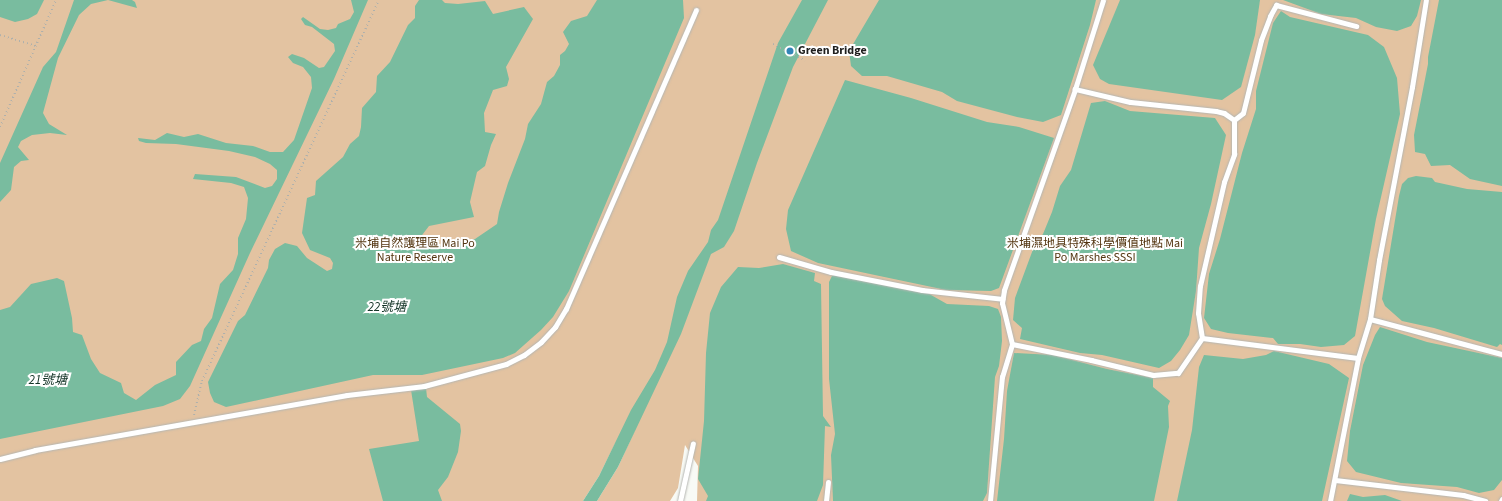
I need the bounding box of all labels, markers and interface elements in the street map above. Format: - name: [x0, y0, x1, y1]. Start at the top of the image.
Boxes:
- place label: Green Bridge: [798, 44, 867, 58]
- marker: Green Bridge: [785, 46, 795, 56]
- park label: 米埔自然護理區 Mai Po Nature Reserve: [355, 237, 475, 265]
- park label: 米埔濕地具特殊科學價值地點 Mai Po Marshes SSSI: [1007, 237, 1183, 265]
- water label: 22號塘: [368, 299, 406, 315]
- water label: 21號塘: [29, 372, 67, 388]

